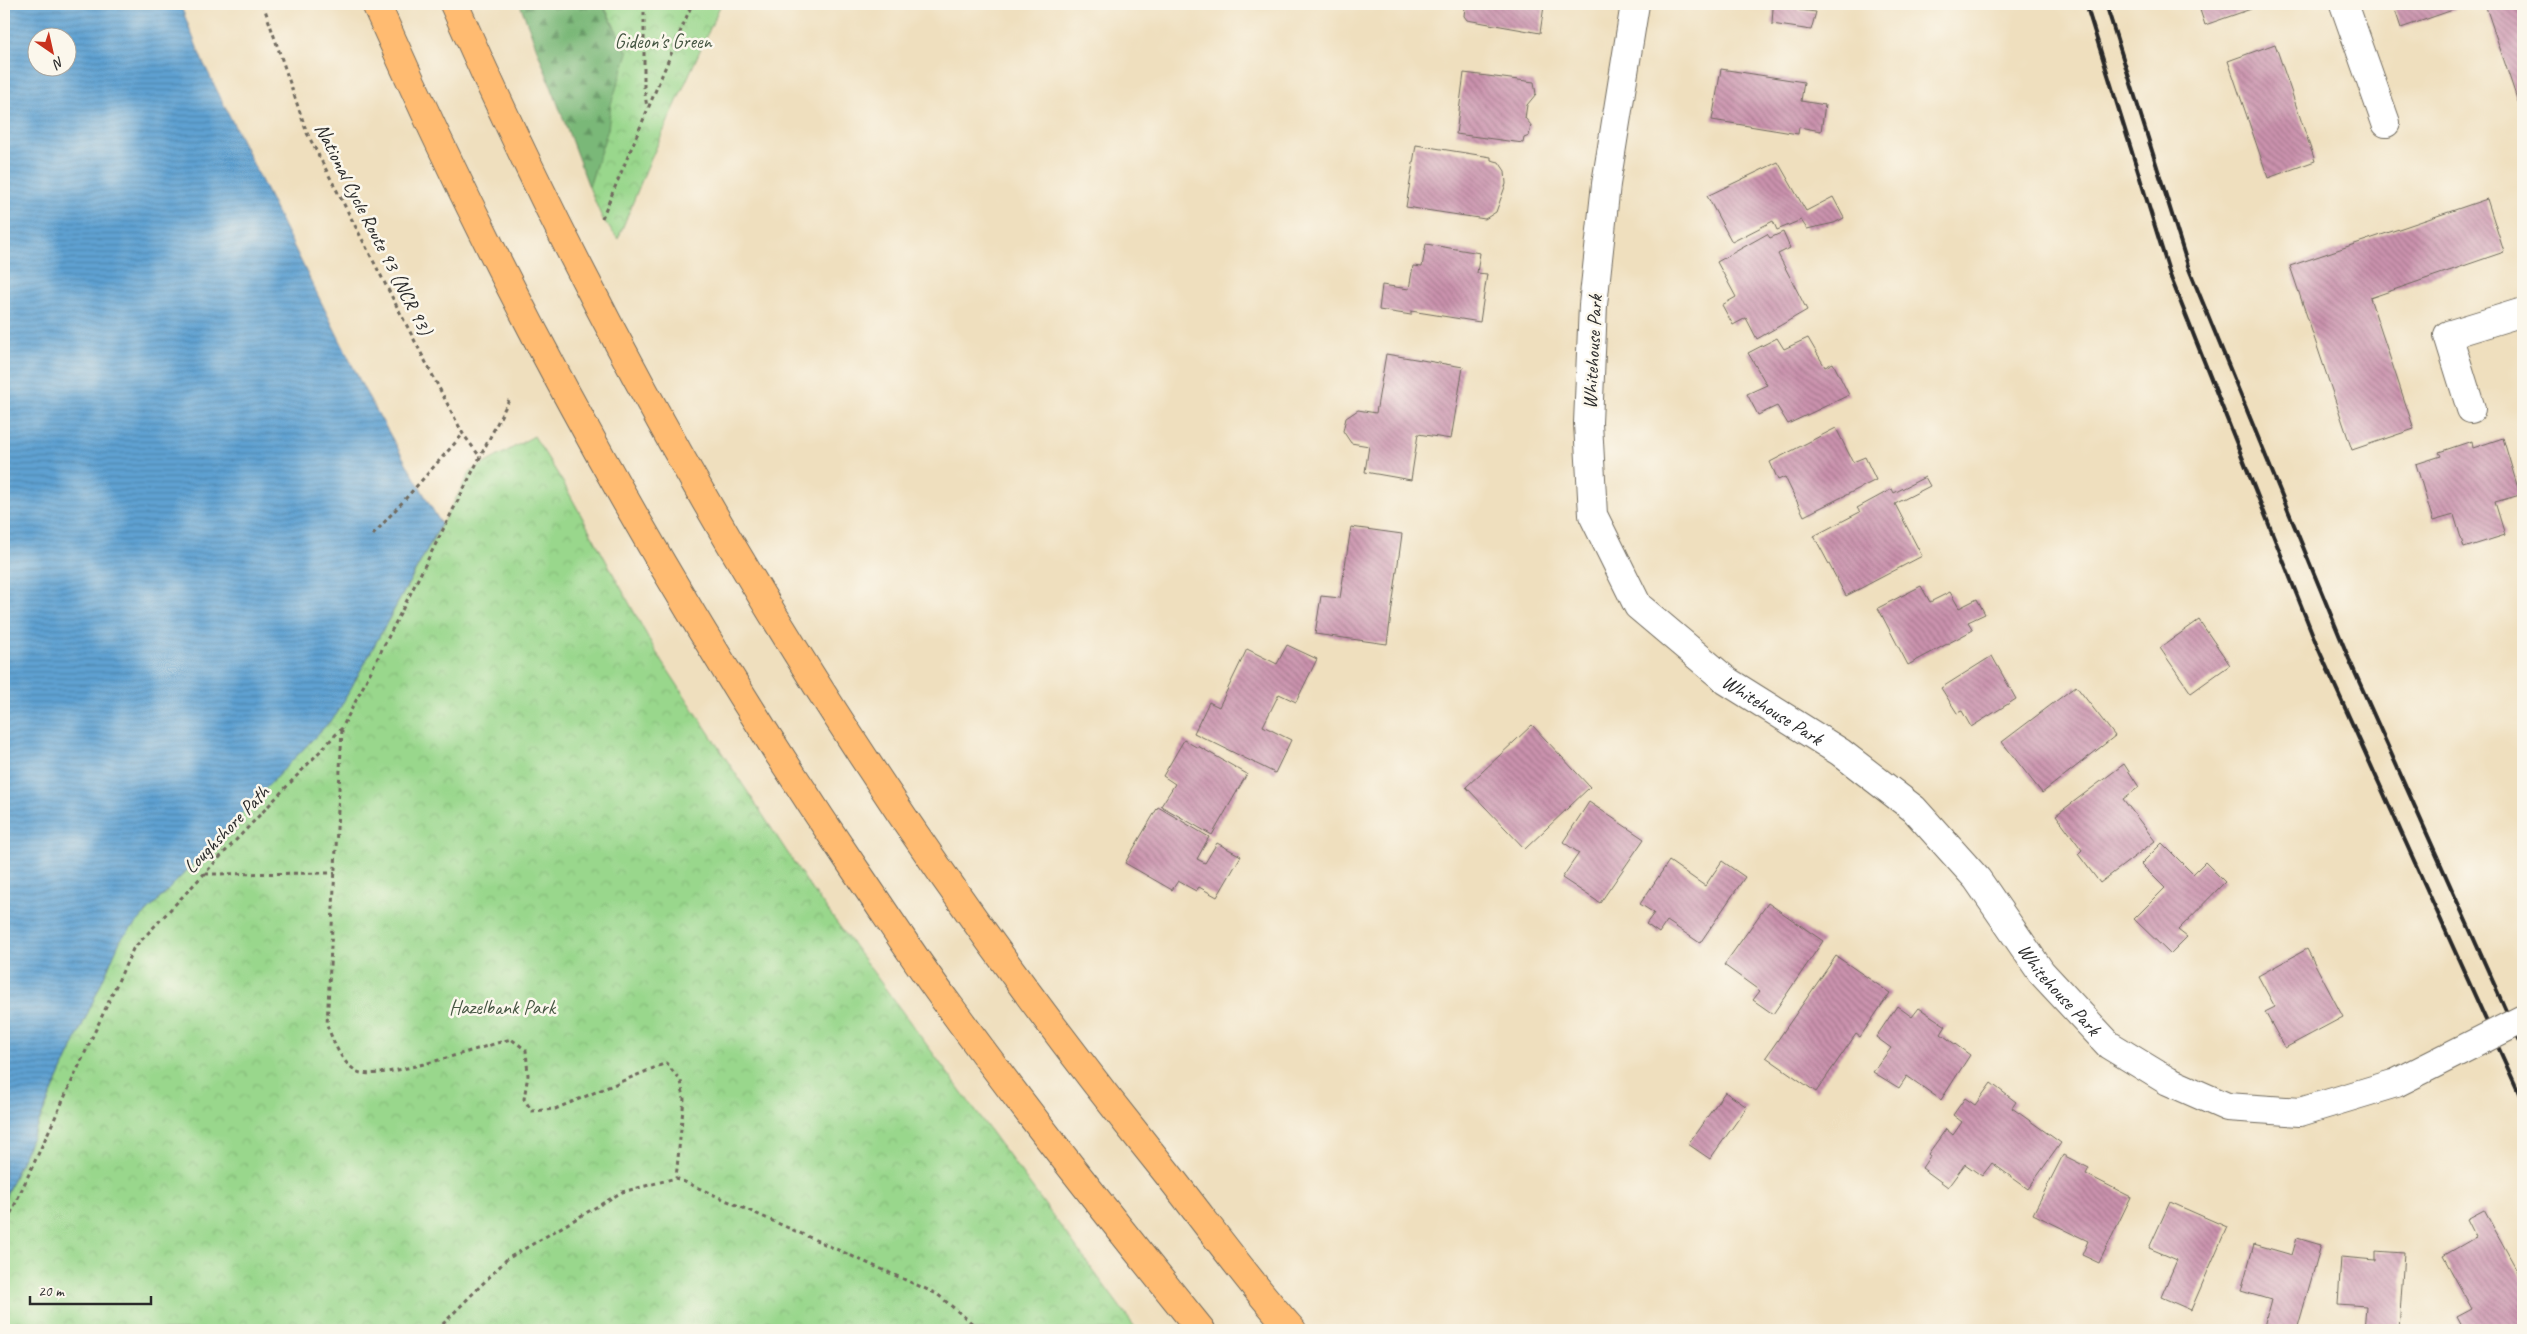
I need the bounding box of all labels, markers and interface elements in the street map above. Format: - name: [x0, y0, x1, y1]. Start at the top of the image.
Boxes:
- north arrow: [28, 28, 78, 78]
- park label: Gideon's Green: [614, 29, 713, 54]
- text: N: [49, 53, 67, 73]
- street label: National Cycle Route 93 (NCR 93): [309, 119, 439, 341]
- street label: Whitehouse Park: [1577, 293, 1608, 410]
- street label: Whitehouse Park: [1717, 669, 1829, 752]
- street label: Loughshore Path: [178, 779, 276, 879]
- street label: Whitehouse Park: [2012, 939, 2107, 1042]
- park label: Hazelbank Park: [449, 995, 557, 1020]
- scale bar: [30, 1274, 151, 1306]
- text: 20 m: [38, 1282, 65, 1301]

